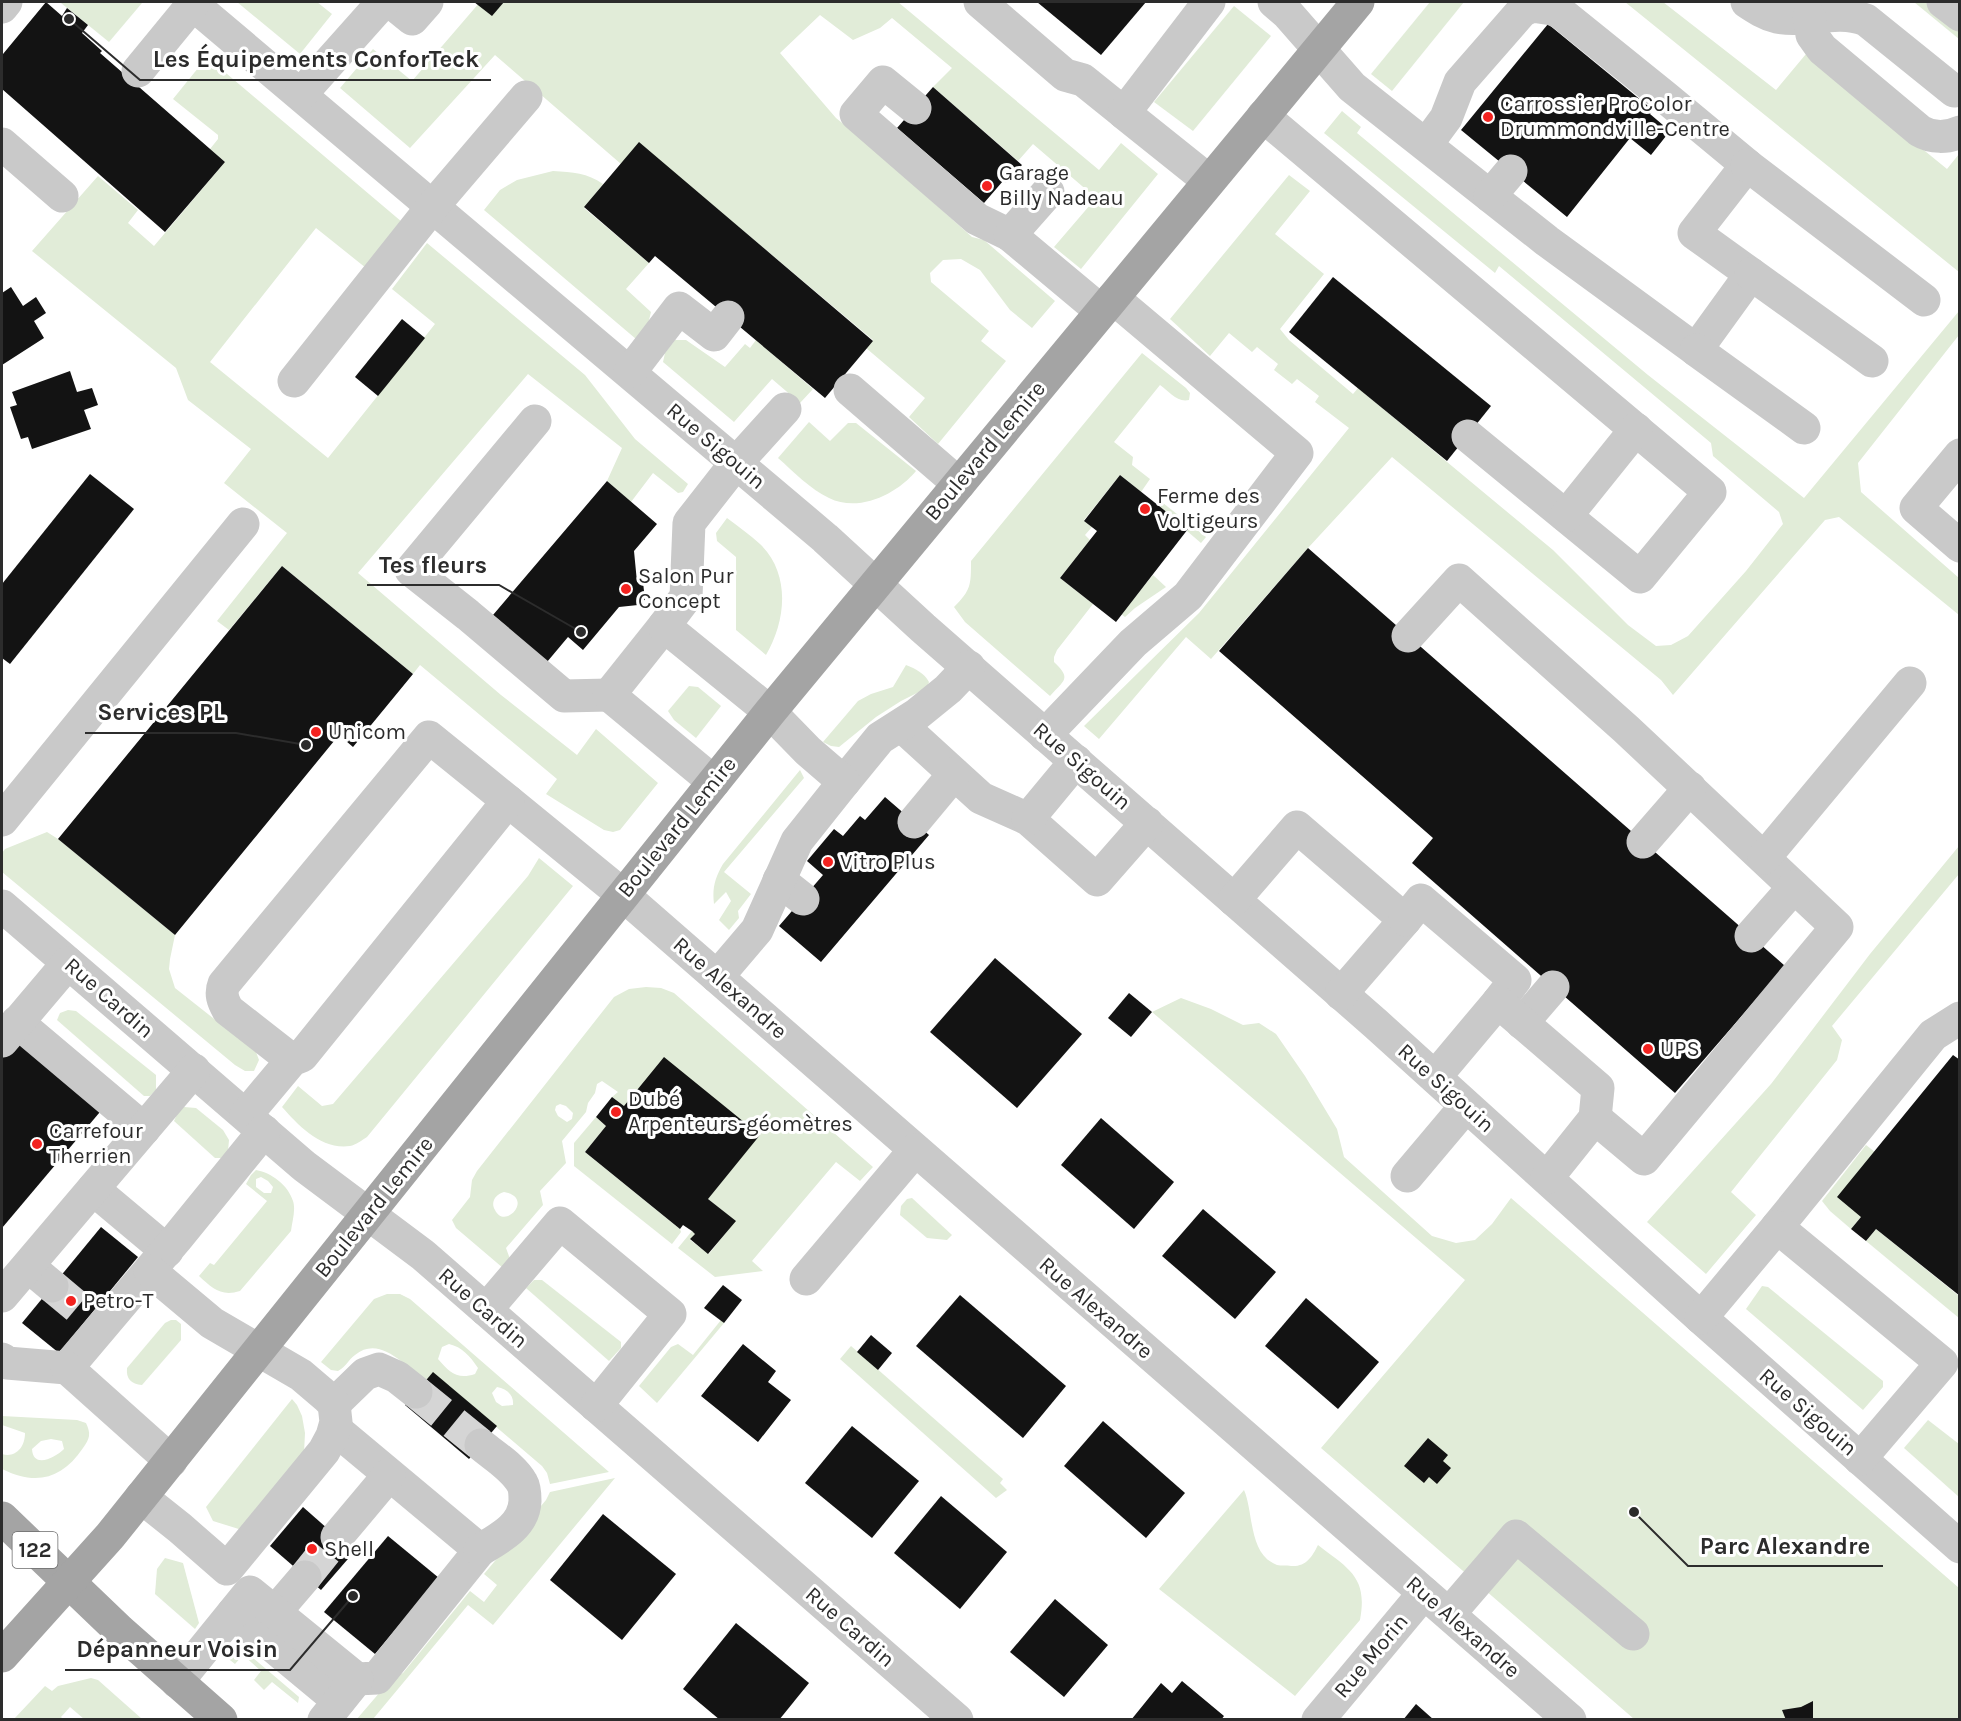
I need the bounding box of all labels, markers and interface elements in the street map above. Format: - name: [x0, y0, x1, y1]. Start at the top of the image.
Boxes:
- callout: Les Équipements ConforTeck: [140, 38, 491, 80]
- text: Les Équipements ConforTeck: [153, 43, 479, 73]
- place label: Carrossier ProColor Drummondville-Centre: [1500, 91, 1730, 142]
- marker: Carrossier ProColor Drummondville-Centre: [1481, 110, 1495, 124]
- place label: Garage Billy Nadeau: [999, 160, 1124, 211]
- marker: Garage Billy Nadeau: [980, 179, 994, 193]
- street label: Boulevard Lemire: [919, 376, 1051, 526]
- street label: Rue Sigouin: [661, 397, 771, 495]
- place label: Ferme des Voltigeurs: [1157, 483, 1260, 534]
- marker: Ferme des Voltigeurs: [1138, 502, 1152, 516]
- callout: Tes fleurs: [367, 543, 499, 585]
- text: Tes fleurs: [379, 551, 487, 579]
- place label: Salon Pur Concept: [638, 563, 734, 614]
- marker: Salon Pur Concept: [619, 582, 633, 596]
- callout: Services PL: [85, 691, 236, 733]
- text: Services PL: [97, 698, 225, 726]
- street label: Rue Sigouin: [1028, 717, 1136, 815]
- place label: Unicom: [328, 719, 406, 745]
- marker: Unicom: [309, 725, 323, 739]
- street label: Boulevard Lemire: [612, 751, 742, 903]
- place label: Vitro Plus: [840, 849, 936, 875]
- marker: Vitro Plus: [821, 855, 835, 869]
- street label: Rue Alexandre: [668, 931, 792, 1045]
- street label: Rue Cardin: [59, 952, 159, 1044]
- place label: UPS: [1660, 1036, 1700, 1062]
- street label: Rue Sigouin: [1392, 1038, 1500, 1138]
- marker: UPS: [1641, 1042, 1655, 1056]
- place label: Dubé Arpenteurs-géomètres: [628, 1086, 853, 1137]
- marker: Dubé Arpenteurs-géomètres: [609, 1105, 623, 1119]
- place label: Carrefour Therrien: [49, 1118, 143, 1169]
- street label: Boulevard Lemire: [309, 1131, 439, 1283]
- marker: Carrefour Therrien: [30, 1137, 44, 1151]
- street label: Rue Alexandre: [1034, 1251, 1158, 1365]
- street label: Rue Cardin: [433, 1262, 533, 1354]
- place label: Petro-T: [83, 1288, 153, 1314]
- marker: Petro-T: [64, 1294, 78, 1308]
- street label: Rue Sigouin: [1754, 1363, 1862, 1461]
- callout: Parc Alexandre: [1688, 1524, 1883, 1566]
- road number: 122: [12, 1532, 57, 1568]
- text: Parc Alexandre: [1700, 1532, 1870, 1560]
- place label: Shell: [324, 1536, 374, 1562]
- marker: Shell: [305, 1542, 319, 1556]
- street label: Rue Alexandre: [1401, 1570, 1525, 1684]
- street label: Rue Cardin: [800, 1581, 900, 1673]
- street label: Rue Morin: [1328, 1609, 1414, 1703]
- callout: Dépanneur Voisin: [65, 1628, 290, 1670]
- text: Dépanneur Voisin: [76, 1635, 278, 1663]

